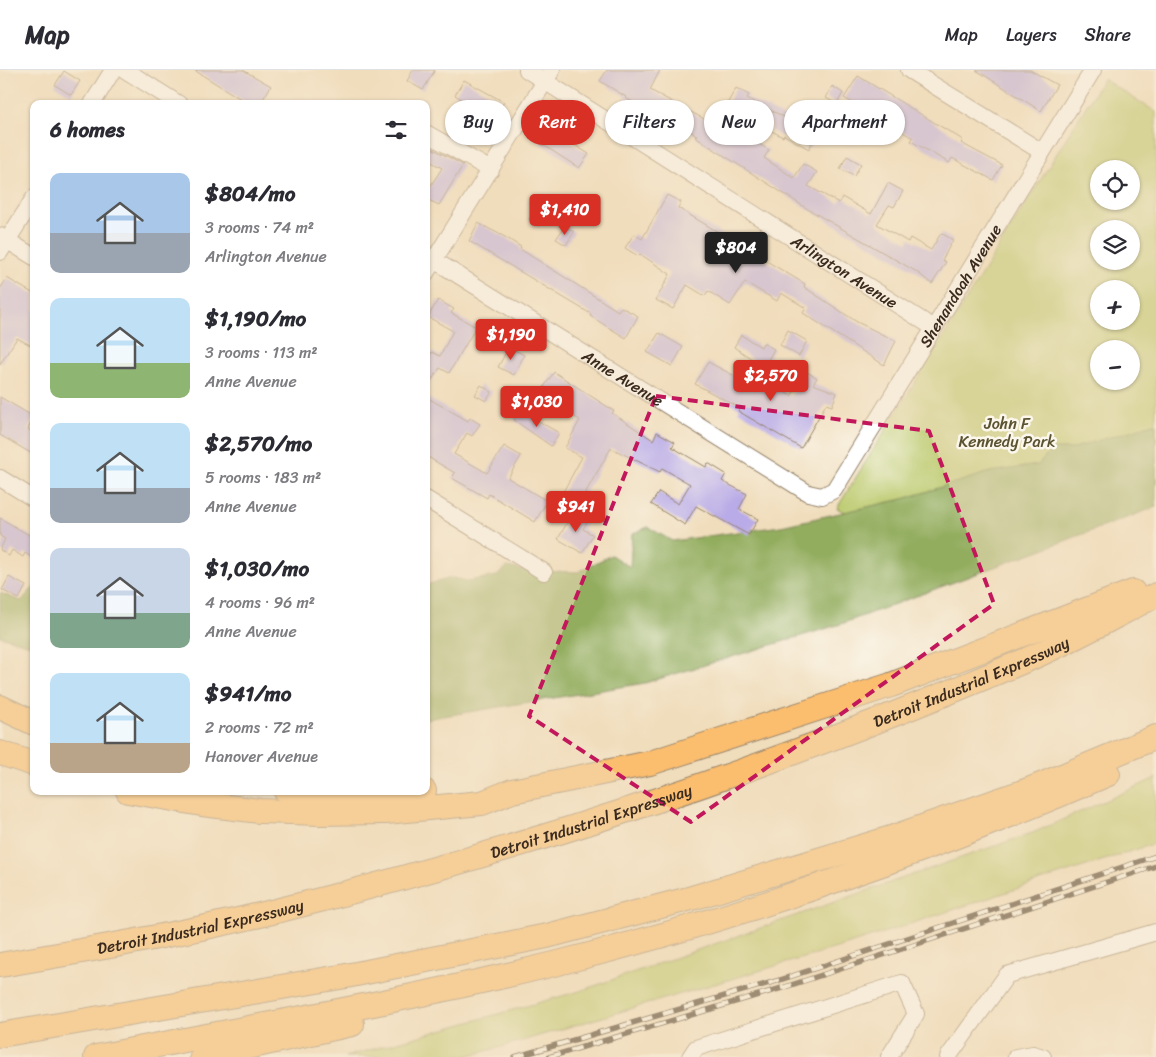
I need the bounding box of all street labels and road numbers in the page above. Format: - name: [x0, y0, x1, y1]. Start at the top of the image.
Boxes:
- street label: Shenandoah Avenue: [911, 218, 1010, 353]
- street label: Arlington Avenue: [784, 226, 904, 317]
- street label: Anne Avenue: [575, 341, 669, 415]
- street label: Detroit Industrial Expressway: [869, 628, 1075, 736]
- street label: Detroit Industrial Expressway: [487, 775, 697, 867]
- street label: Detroit Industrial Expressway: [95, 891, 307, 963]

